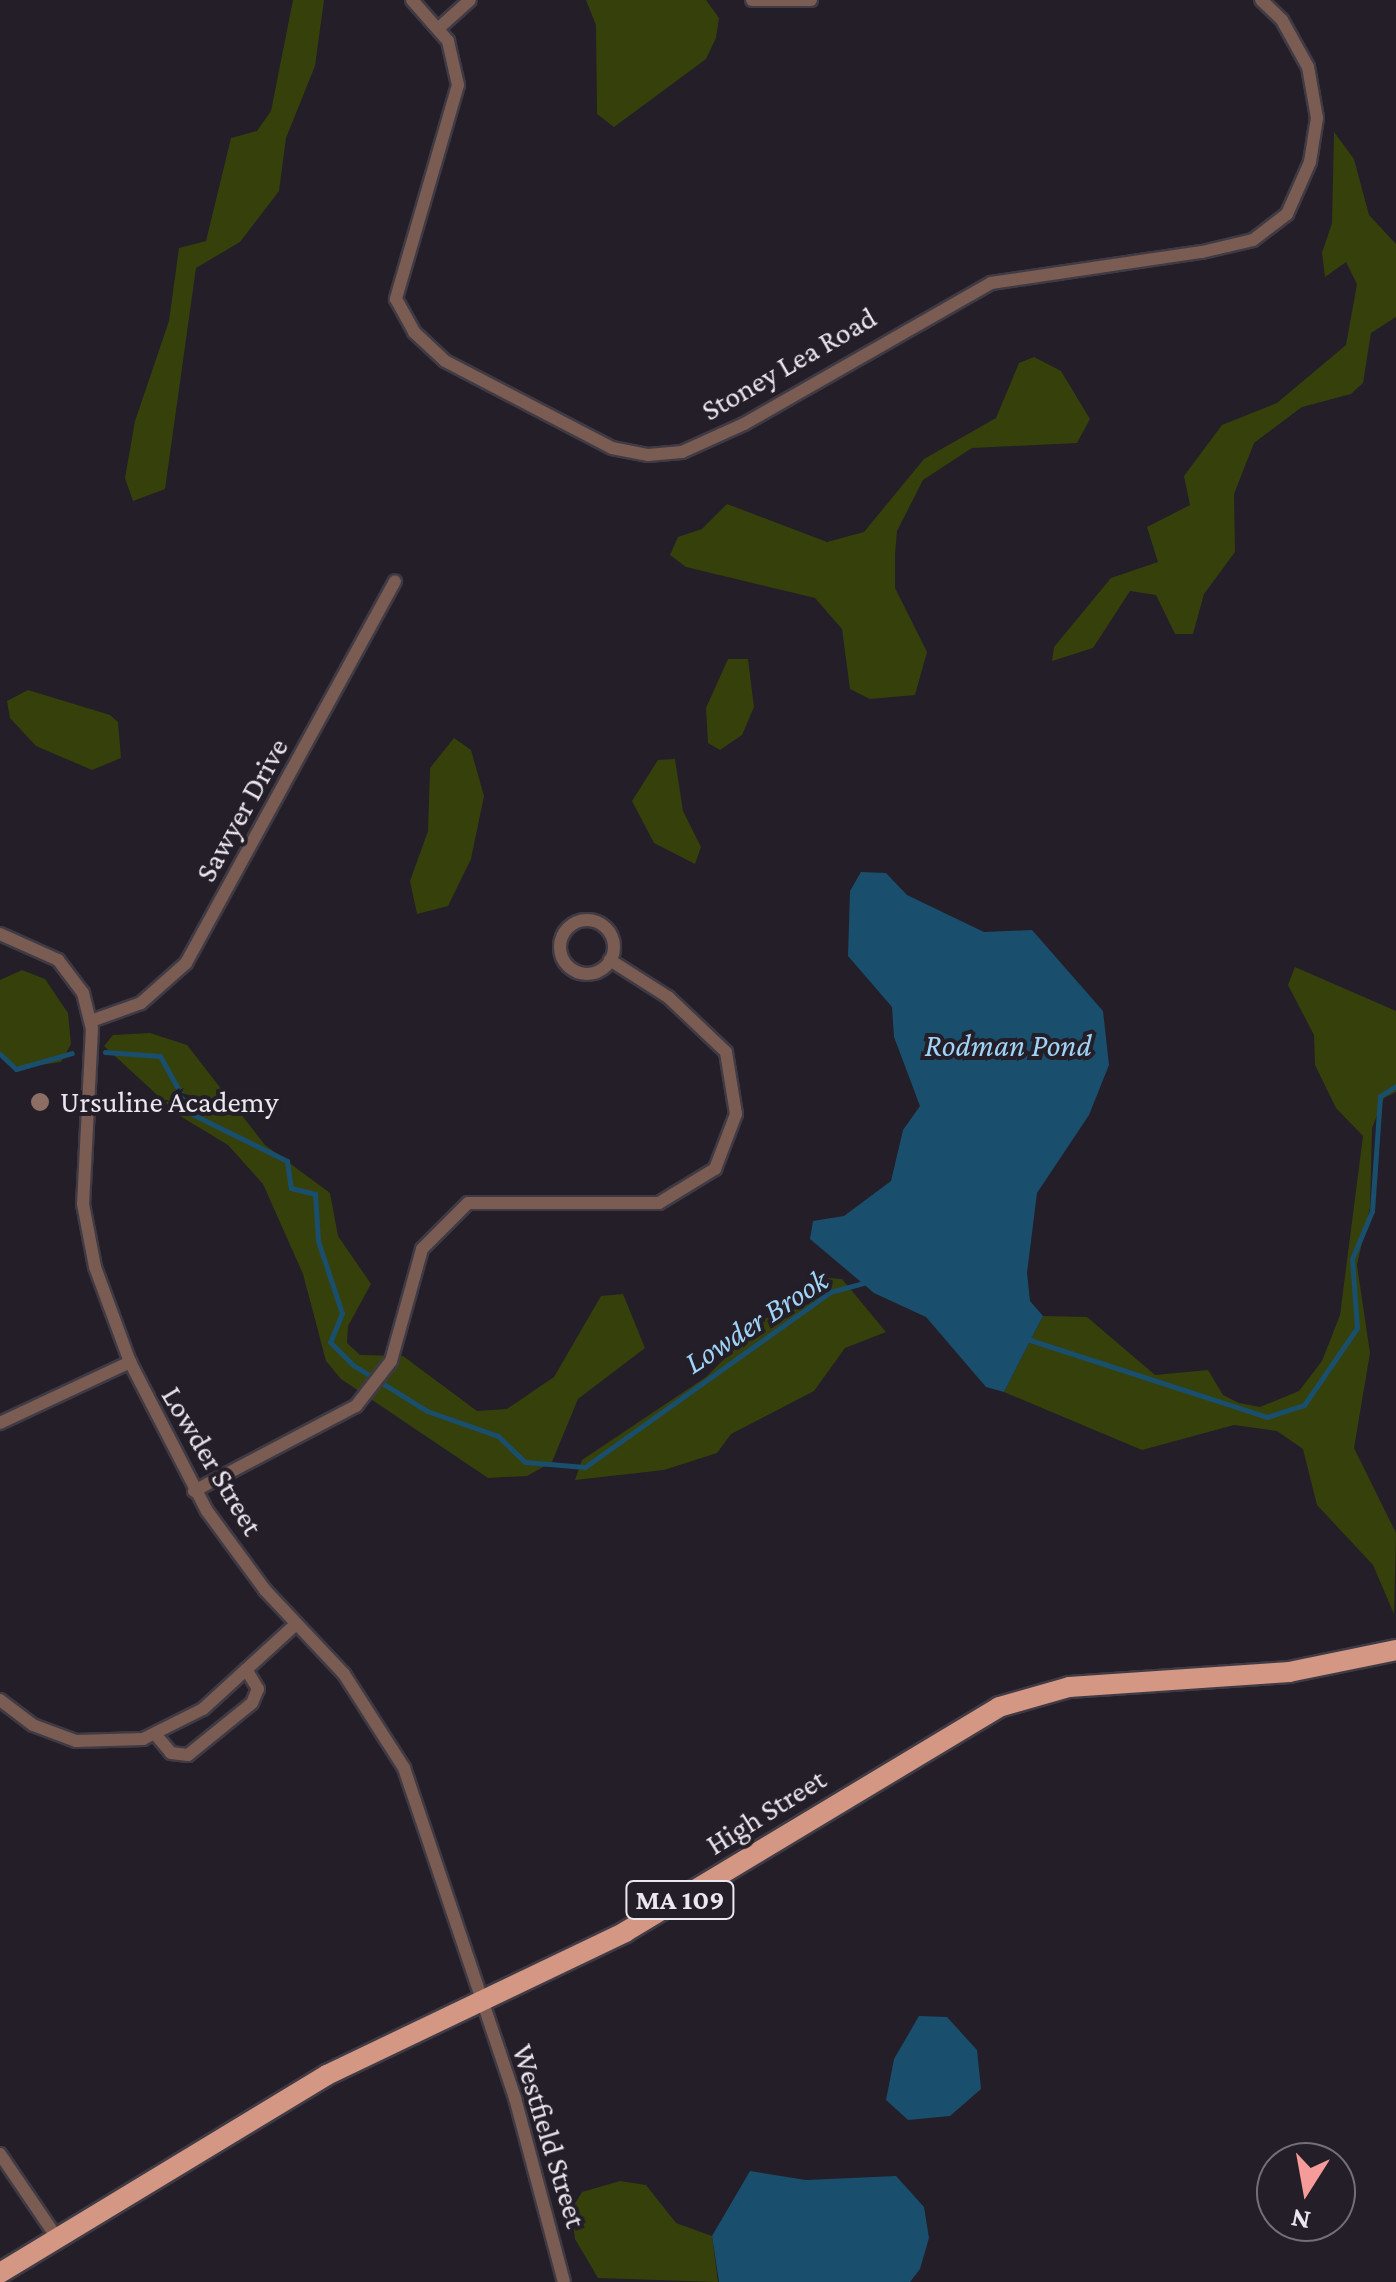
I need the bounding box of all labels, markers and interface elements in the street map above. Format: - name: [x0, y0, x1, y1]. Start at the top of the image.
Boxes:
- street label: Stoney Lea Road: [695, 299, 883, 429]
- street label: Sawyer Drive: [188, 732, 296, 888]
- water label: Rodman Pond: [924, 1026, 1092, 1064]
- place label: Ursuline Academy: [60, 1084, 278, 1120]
- marker: Ursuline Academy: [29, 1091, 51, 1113]
- water label: Lowder Brook: [677, 1260, 835, 1382]
- street label: Lowder Street: [154, 1380, 270, 1542]
- street label: High Street: [700, 1761, 832, 1863]
- road number: MA 109: [625, 1877, 735, 1923]
- street label: Westfield Street: [504, 2040, 594, 2232]
- north arrow: [1256, 2142, 1356, 2242]
- text: N: [1288, 2203, 1313, 2237]

